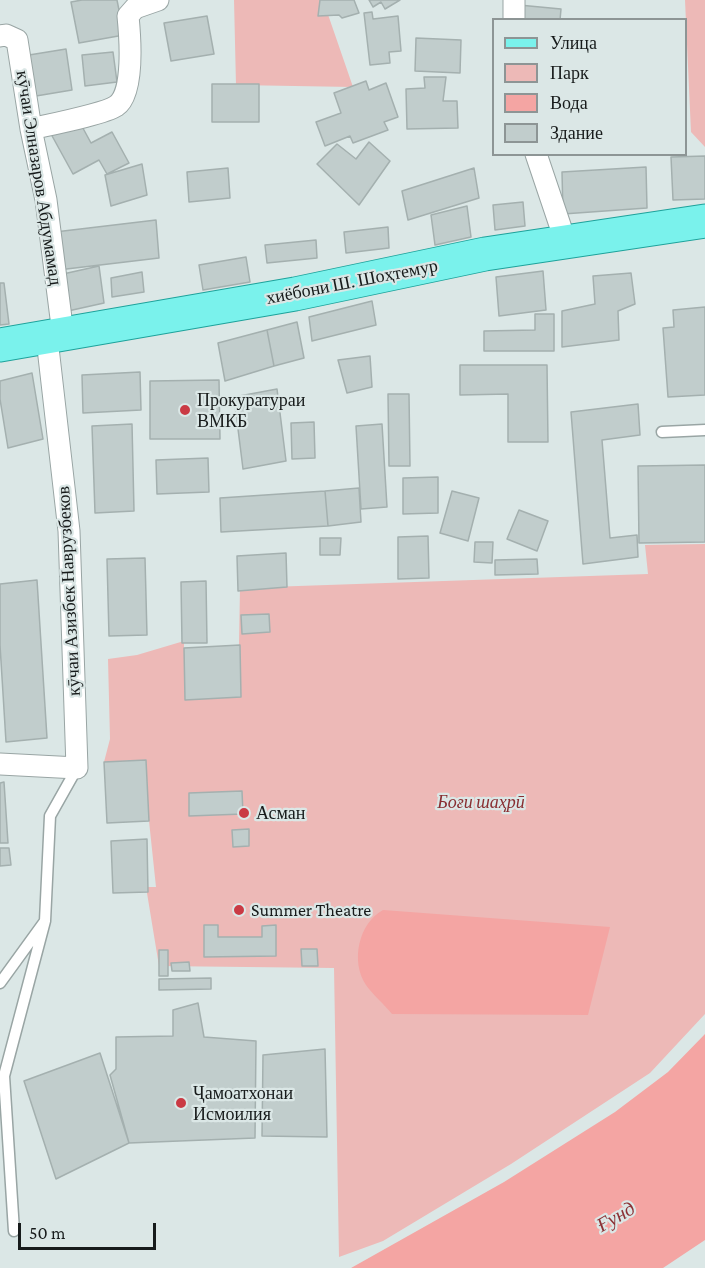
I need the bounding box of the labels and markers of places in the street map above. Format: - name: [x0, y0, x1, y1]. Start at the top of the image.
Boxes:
- place label: Прокуратураи ВМКБ: [197, 389, 305, 432]
- marker: Прокуратураи ВМКБ: [178, 403, 192, 417]
- place label: Асман: [256, 802, 305, 824]
- marker: Асман: [237, 806, 251, 820]
- place label: Summer Theatre: [251, 899, 371, 921]
- marker: Summer Theatre: [232, 903, 246, 917]
- place label: Ҷамоатхонаи Исмоилия: [193, 1082, 293, 1124]
- marker: Ҷамоатхонаи Исмоилия: [174, 1096, 188, 1110]

